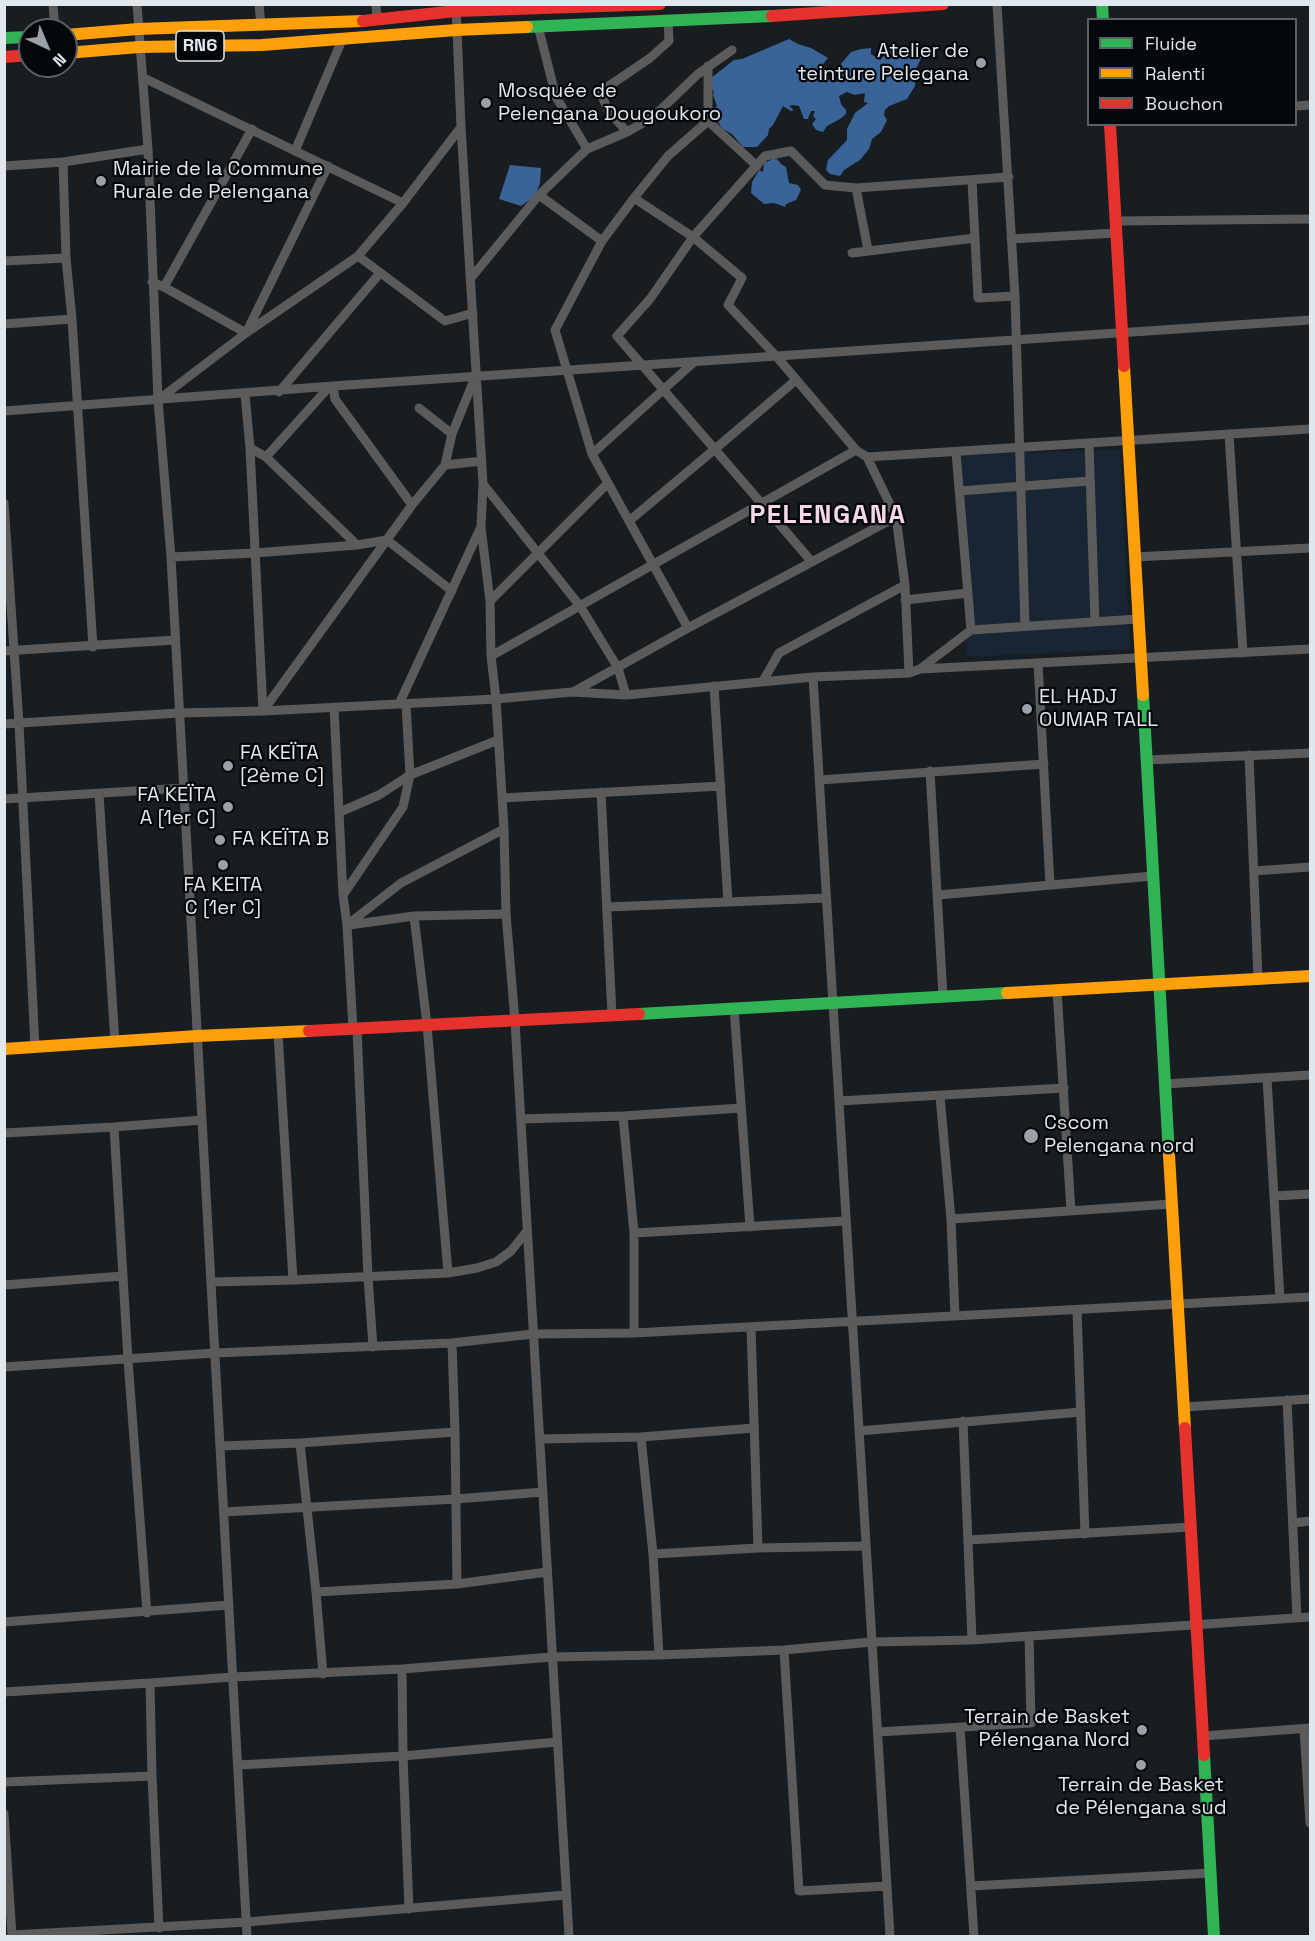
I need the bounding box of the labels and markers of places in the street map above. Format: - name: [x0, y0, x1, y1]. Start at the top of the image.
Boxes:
- place label: Atelier de teinture Pelegana: [797, 40, 969, 87]
- marker: Atelier de teinture Pelegana: [974, 56, 988, 70]
- place label: Mosquée de Pelengana Dougoukoro: [498, 80, 721, 127]
- marker: Mosquée de Pelengana Dougoukoro: [479, 96, 493, 110]
- place label: Mairie de la Commune Rurale de Pelengana: [113, 158, 323, 205]
- marker: Mairie de la Commune Rurale de Pelengana: [94, 174, 108, 188]
- place label: EL HADJ OUMAR TALL: [1039, 686, 1158, 733]
- marker: EL HADJ OUMAR TALL: [1020, 702, 1034, 716]
- place label: FA KEÏTA [2ème C]: [240, 742, 324, 789]
- marker: FA KEÏTA [2ème C]: [221, 759, 235, 773]
- place label: FA KEÏTA A [1er C]: [137, 784, 216, 831]
- marker: FA KEÏTA A [1er C]: [221, 800, 235, 814]
- place label: FA KEÏTA B: [232, 828, 329, 852]
- marker: FA KEÏTA B: [213, 833, 227, 847]
- marker: FA KEITA C [1er C]: [216, 858, 230, 872]
- place label: FA KEITA C [1er C]: [184, 874, 262, 921]
- place label: Cscom Pelengana nord: [1044, 1112, 1194, 1159]
- marker: Cscom Pelengana nord: [1022, 1127, 1040, 1145]
- place label: Terrain de Basket Pélengana Nord: [964, 1706, 1130, 1753]
- marker: Terrain de Basket Pélengana Nord: [1135, 1723, 1149, 1737]
- marker: Terrain de Basket de Pélengana sud: [1134, 1758, 1148, 1772]
- place label: Terrain de Basket de Pélengana sud: [1055, 1774, 1227, 1821]

